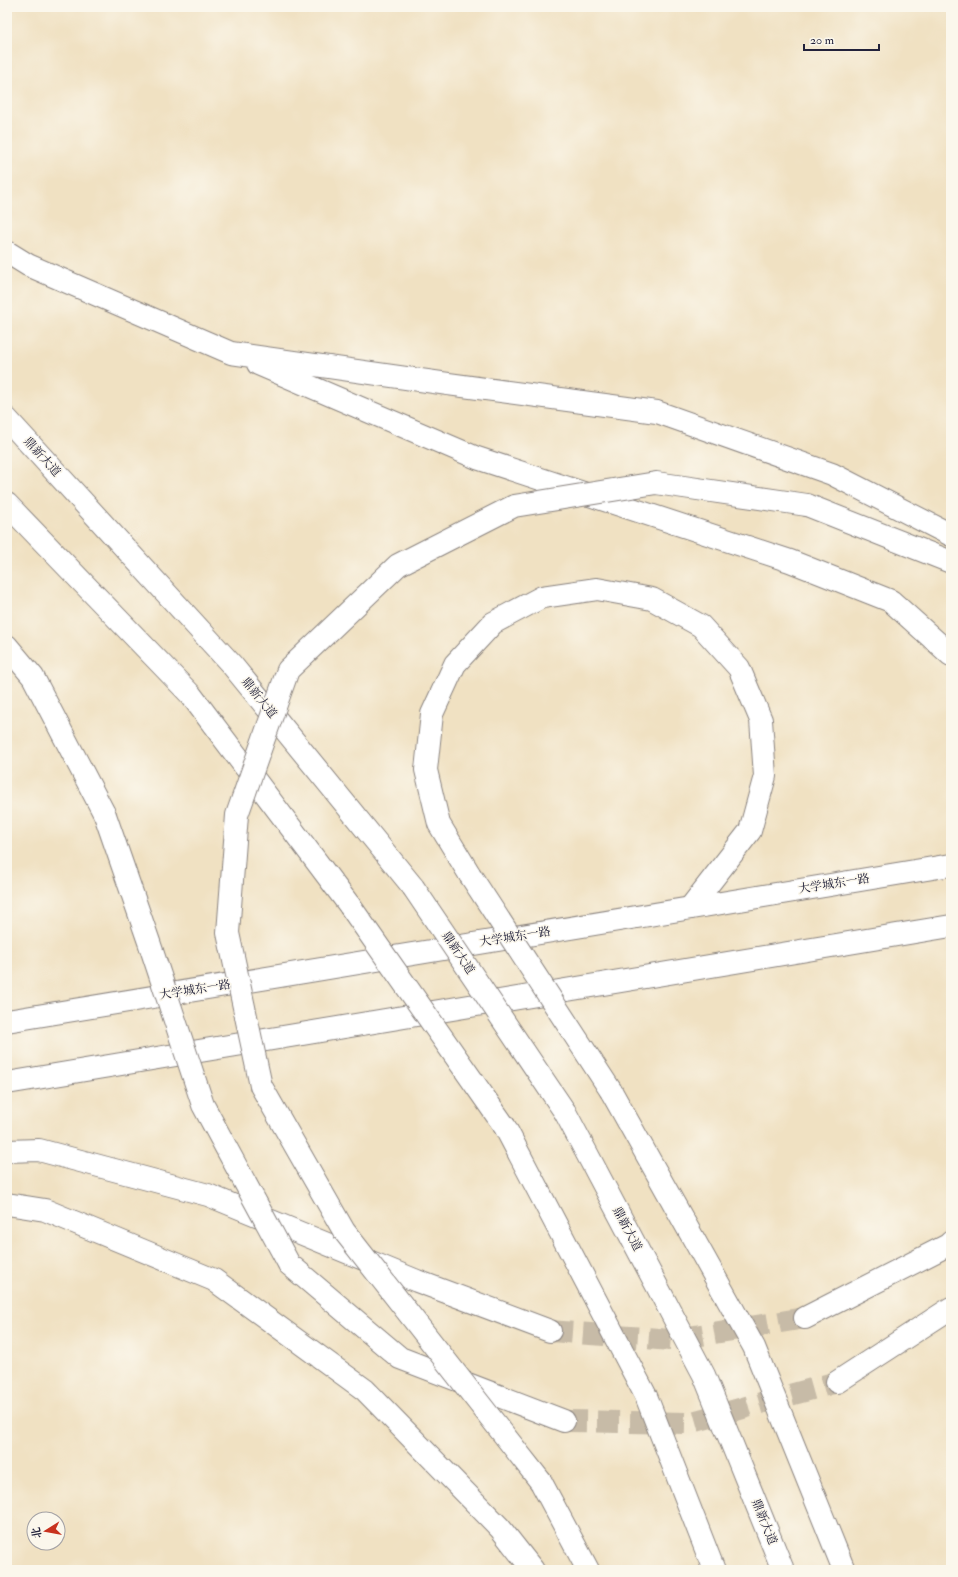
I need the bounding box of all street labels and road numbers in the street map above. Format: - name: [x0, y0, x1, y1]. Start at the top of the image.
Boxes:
- street label: 鼎新大道: [20, 434, 64, 480]
- street label: 鼎新大道: [238, 675, 280, 721]
- street label: 大学城东一路: [797, 871, 871, 897]
- street label: 大学城东一路: [478, 924, 552, 950]
- street label: 鼎新大道: [438, 929, 478, 977]
- street label: 大学城东一路: [158, 977, 232, 1003]
- street label: 鼎新大道: [609, 1204, 645, 1254]
- street label: 鼎新大道: [748, 1497, 780, 1547]

